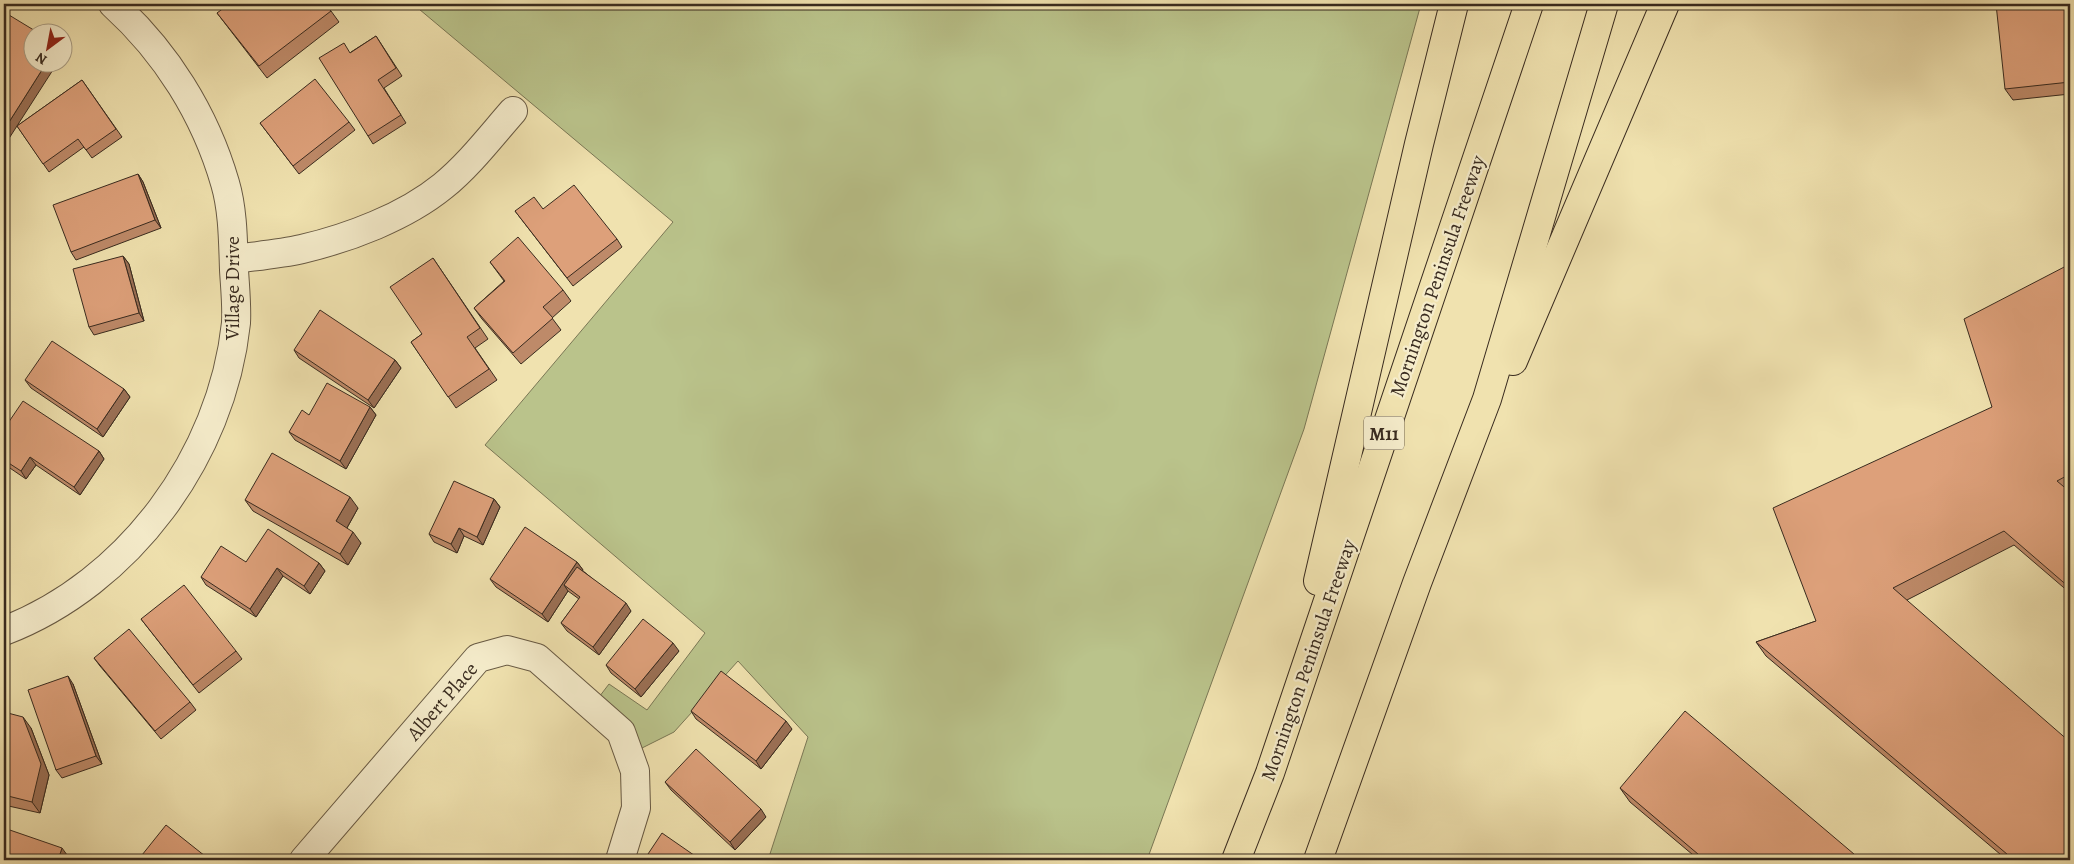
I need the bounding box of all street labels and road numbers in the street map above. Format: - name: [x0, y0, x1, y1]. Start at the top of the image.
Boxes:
- street label: Mornington Peninsula Freeway: [1383, 151, 1492, 401]
- street label: Village Drive: [219, 236, 246, 341]
- road number: M11: [1364, 416, 1404, 449]
- street label: Mornington Peninsula Freeway: [1254, 535, 1363, 785]
- street label: Albert Place: [400, 656, 484, 747]

